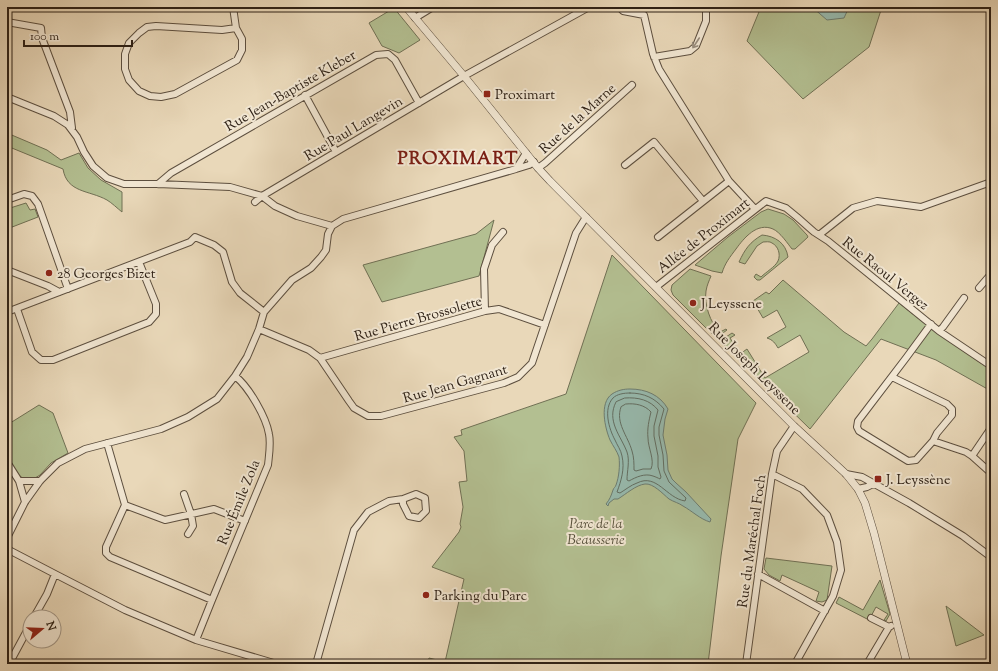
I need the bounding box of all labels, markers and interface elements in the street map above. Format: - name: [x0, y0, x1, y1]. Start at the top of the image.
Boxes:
- scale bar: [24, 22, 132, 48]
- text: 100 m: [30, 28, 59, 46]
- one-way arrow: [692, 38, 700, 49]
- street label: Rue Jean-Baptiste Kleber: [222, 46, 361, 137]
- street label: Rue de la Marne: [536, 80, 621, 159]
- place label: Proximart: [495, 86, 555, 106]
- marker: Proximart: [482, 89, 492, 99]
- street label: Rue Paul Langevin: [301, 92, 407, 167]
- district label: PROXIMART: [398, 147, 518, 173]
- street label: Allée de Proximart: [654, 194, 755, 279]
- street label: Rue Raoul Vergez: [837, 233, 932, 316]
- place label: 28 Georges Bizet: [57, 265, 156, 285]
- marker: 28 Georges Bizet: [44, 268, 54, 278]
- street label: Rue Pierre Brossolette: [352, 292, 485, 348]
- place label: J Leyssene: [700, 295, 762, 315]
- marker: J Leyssene: [688, 298, 698, 308]
- street label: Rue Joseph Leyssene: [703, 319, 804, 420]
- street label: Rue Jean Gagnant: [401, 360, 510, 409]
- street label: Rue Émile Zola: [214, 457, 266, 548]
- place label: J. Leyssène: [885, 471, 950, 491]
- street label: Rue du Maréchal Foch: [734, 473, 772, 609]
- marker: J. Leyssène: [873, 474, 883, 484]
- park label: Parc de la Beausserie: [567, 515, 625, 551]
- place label: Parking du Parc: [434, 587, 527, 607]
- marker: Parking du Parc: [421, 590, 431, 600]
- north arrow: [22, 609, 62, 649]
- text: N: [41, 618, 60, 633]

